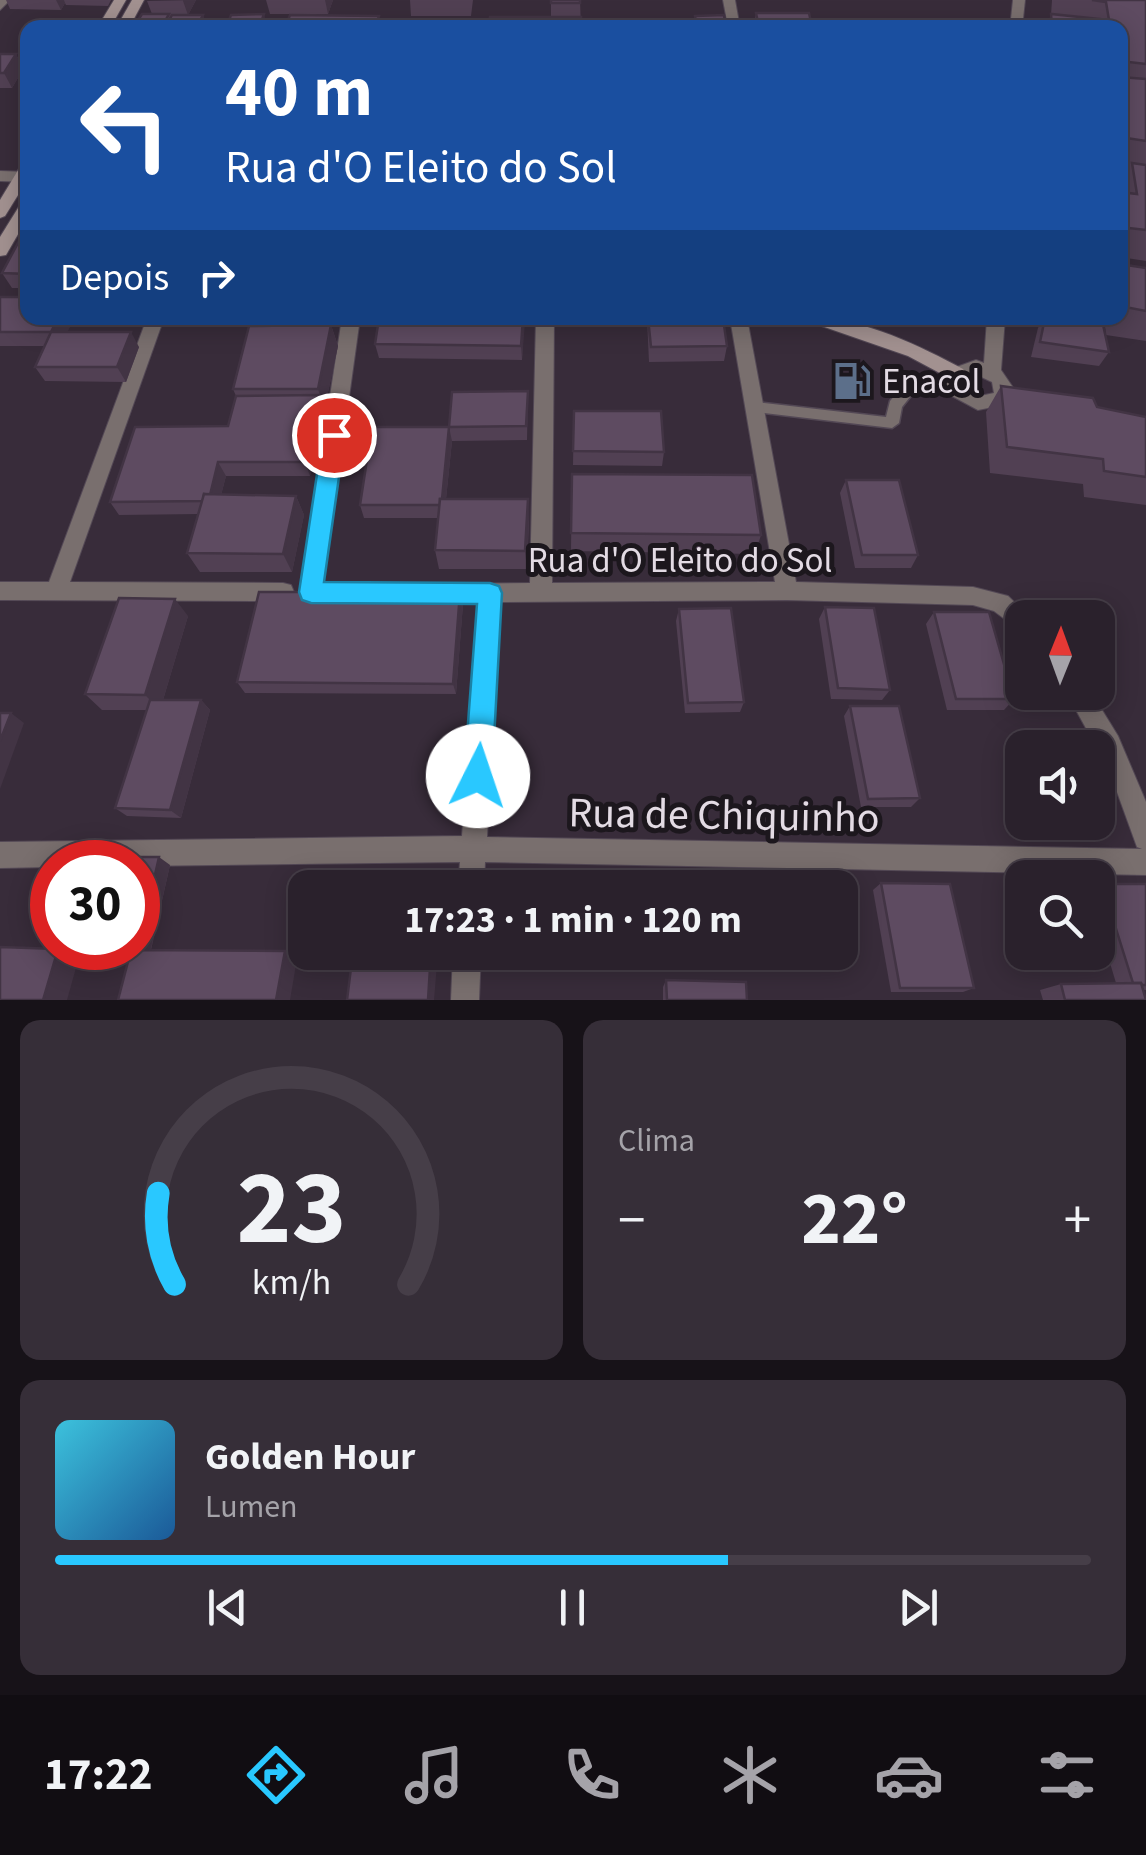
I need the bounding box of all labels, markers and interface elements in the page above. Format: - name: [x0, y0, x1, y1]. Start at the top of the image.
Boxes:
- text: 40 m: [225, 43, 373, 143]
- icon: left: [60, 60, 190, 190]
- text: Rua d'O Eleito do Sol: [225, 136, 617, 200]
- icon: right: [189, 250, 244, 305]
- text: Depois: [60, 251, 169, 305]
- place label: Enacol: [882, 357, 980, 407]
- fuel station icon: Enacol: [831, 360, 873, 402]
- pin: [292, 393, 377, 478]
- icon: arrive: [307, 408, 362, 463]
- street label: Rua d'O Eleito do Sol: [528, 536, 832, 586]
- north arrow: [1005, 600, 1115, 710]
- map controls: [1005, 600, 1115, 970]
- position arrow: [426, 724, 530, 828]
- button: sound: [1005, 730, 1115, 840]
- street label: Rua de Chiquinho: [568, 783, 880, 849]
- speed limit sign: 30: [30, 840, 160, 970]
- button: search: [1005, 860, 1115, 970]
- text: 17:23 · 1 min · 120 m: [404, 893, 742, 947]
- text: Clima: [618, 1118, 695, 1164]
- text: 23: [237, 1136, 346, 1284]
- text: 22°: [801, 1166, 908, 1273]
- text: −: [618, 1182, 645, 1260]
- text: +: [1064, 1182, 1091, 1260]
- text: km/h: [252, 1257, 331, 1308]
- text: Golden Hour: [205, 1430, 415, 1484]
- text: Lumen: [205, 1484, 298, 1530]
- icon: previous: [200, 1580, 255, 1635]
- icon: pause: [545, 1580, 600, 1635]
- icon: next: [891, 1580, 946, 1635]
- icon: directions: [241, 1740, 311, 1810]
- icon: music: [399, 1740, 469, 1810]
- icon: phone: [557, 1740, 627, 1810]
- icon: climate: [715, 1740, 785, 1810]
- icon: car: [874, 1740, 944, 1810]
- icon: filters: [1032, 1740, 1102, 1810]
- text: 17:22: [44, 1743, 153, 1807]

